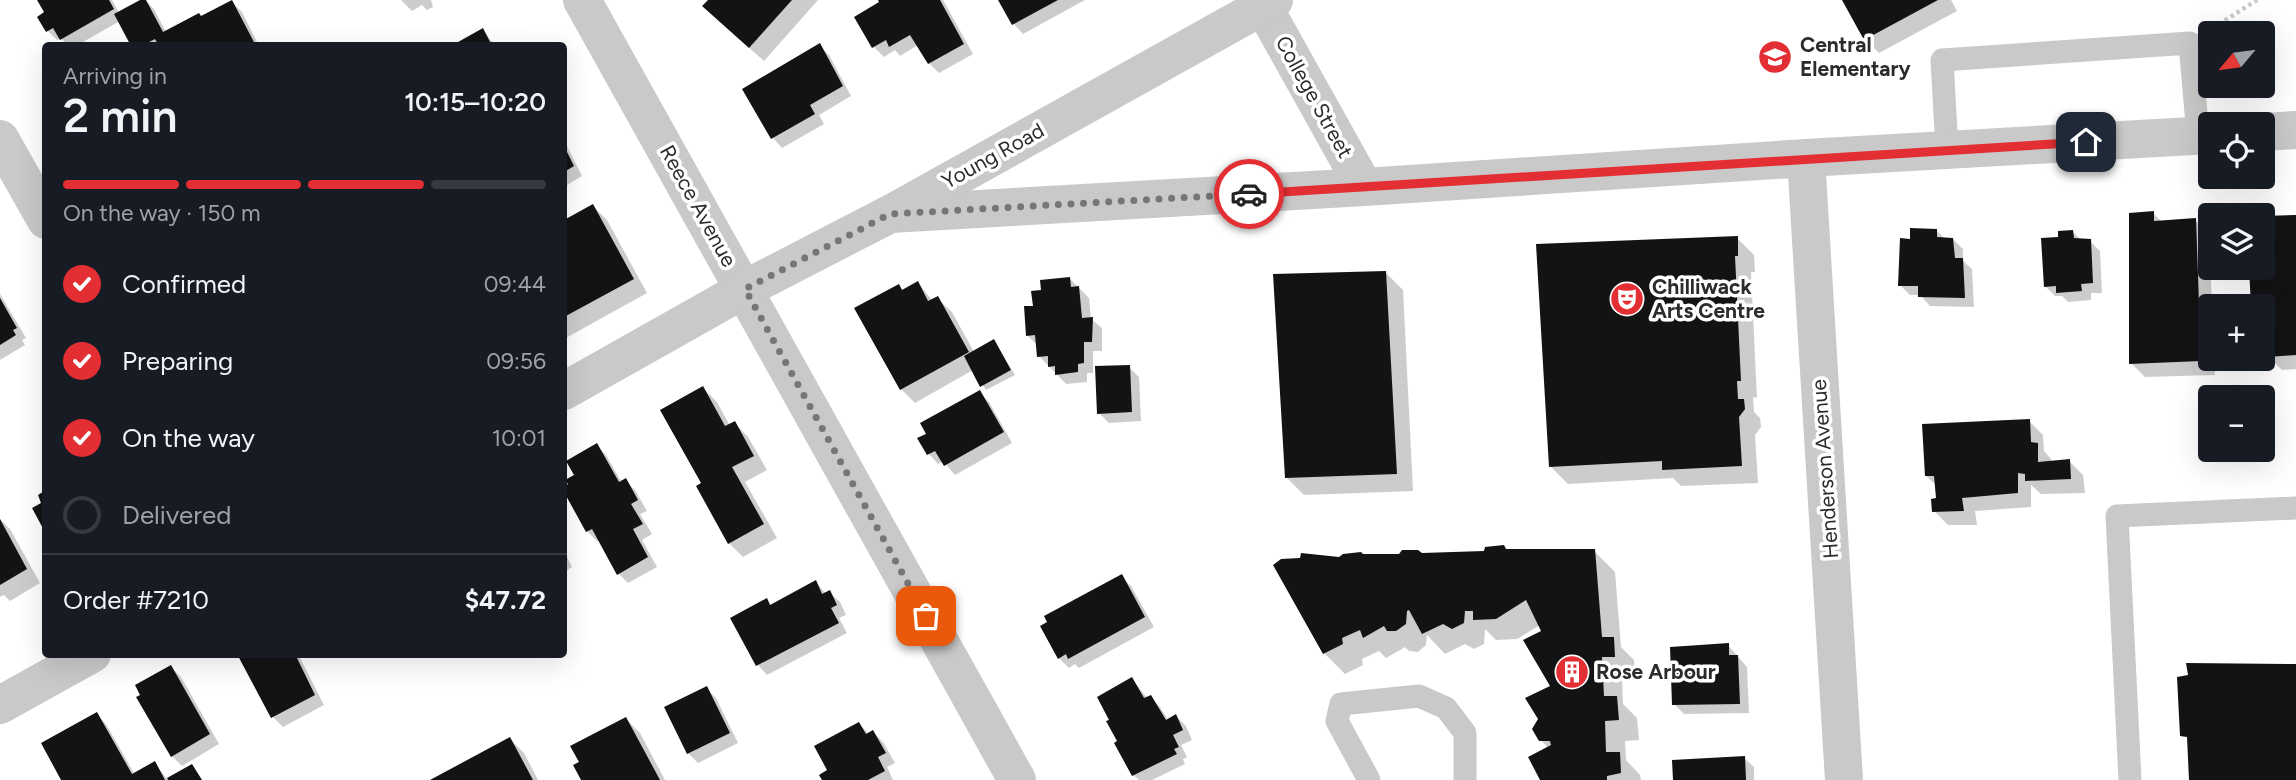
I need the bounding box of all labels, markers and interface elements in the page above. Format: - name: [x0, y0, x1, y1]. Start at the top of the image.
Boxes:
- north arrow: [2198, 21, 2275, 98]
- map controls: [2198, 21, 2275, 462]
- street label: College Street: [1271, 31, 1358, 162]
- place label: Central Elementary: [1800, 32, 1911, 81]
- school or university icon: Central Elementary: [1756, 38, 1794, 76]
- text: Arriving in: [63, 62, 167, 90]
- text: 10:15–10:20: [404, 86, 546, 118]
- text: 2 min: [63, 88, 178, 144]
- pin: [2056, 112, 2116, 172]
- button: locate: [2198, 112, 2275, 189]
- street label: Young Road: [937, 117, 1048, 194]
- icon: home: [2067, 123, 2105, 161]
- street label: Reece Avenue: [655, 141, 742, 271]
- courier: [1214, 159, 1284, 229]
- icon: car: [1230, 175, 1268, 213]
- text: On the way · 150 m: [63, 199, 260, 227]
- button: layers: [2198, 203, 2275, 280]
- icon: check: [63, 265, 101, 303]
- text: Confirmed: [122, 268, 246, 300]
- text: 09:44: [484, 270, 546, 298]
- place label: Chilliwack Arts Centre: [1652, 274, 1765, 323]
- theatre icon: Chilliwack Arts Centre: [1608, 280, 1646, 318]
- button: +: [2198, 294, 2275, 371]
- icon: check: [63, 342, 101, 380]
- text: Preparing: [122, 345, 233, 377]
- text: 09:56: [486, 347, 546, 375]
- street label: Henderson Avenue: [1806, 379, 1843, 560]
- button: −: [2198, 385, 2275, 462]
- icon: check: [63, 419, 101, 457]
- text: On the way: [122, 422, 255, 454]
- text: 10:01: [492, 424, 546, 452]
- text: Delivered: [122, 499, 231, 531]
- text: Order #7210: [63, 584, 209, 616]
- text: $47.72: [465, 584, 546, 616]
- pin: [896, 586, 956, 646]
- icon: bag: [907, 597, 945, 635]
- building icon: Rose Arbour: [1553, 653, 1591, 691]
- place label: Rose Arbour: [1596, 659, 1716, 684]

